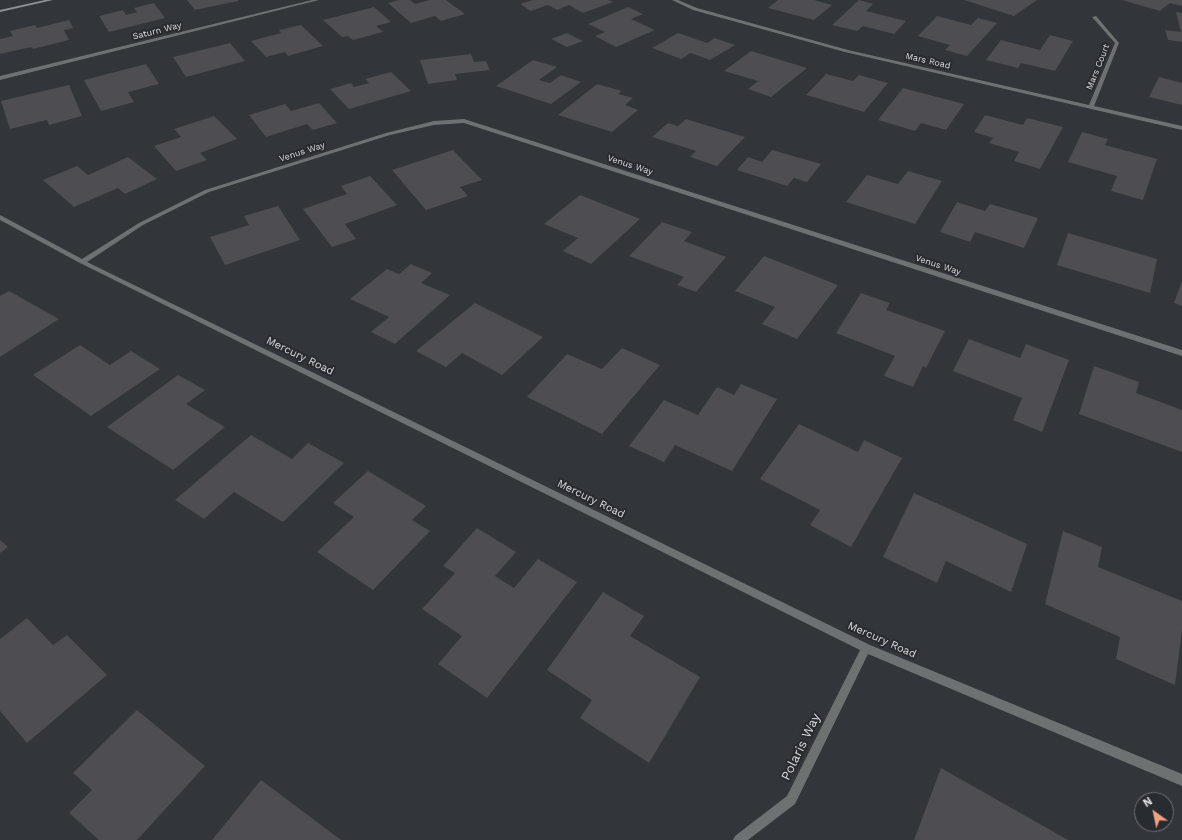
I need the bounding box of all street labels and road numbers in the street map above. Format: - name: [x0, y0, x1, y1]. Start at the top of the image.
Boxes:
- street label: Saturn Way: [131, 20, 183, 42]
- street label: Mars Court: [1084, 43, 1112, 91]
- street label: Mars Road: [904, 51, 952, 71]
- street label: Venus Way: [278, 140, 326, 164]
- street label: Venus Way: [606, 153, 654, 177]
- street label: Venus Way: [914, 253, 962, 277]
- street label: Mercury Road: [264, 334, 336, 378]
- street label: Mercury Road: [555, 477, 627, 521]
- street label: Mercury Road: [846, 619, 918, 661]
- street label: Polaris Way: [778, 711, 824, 783]

